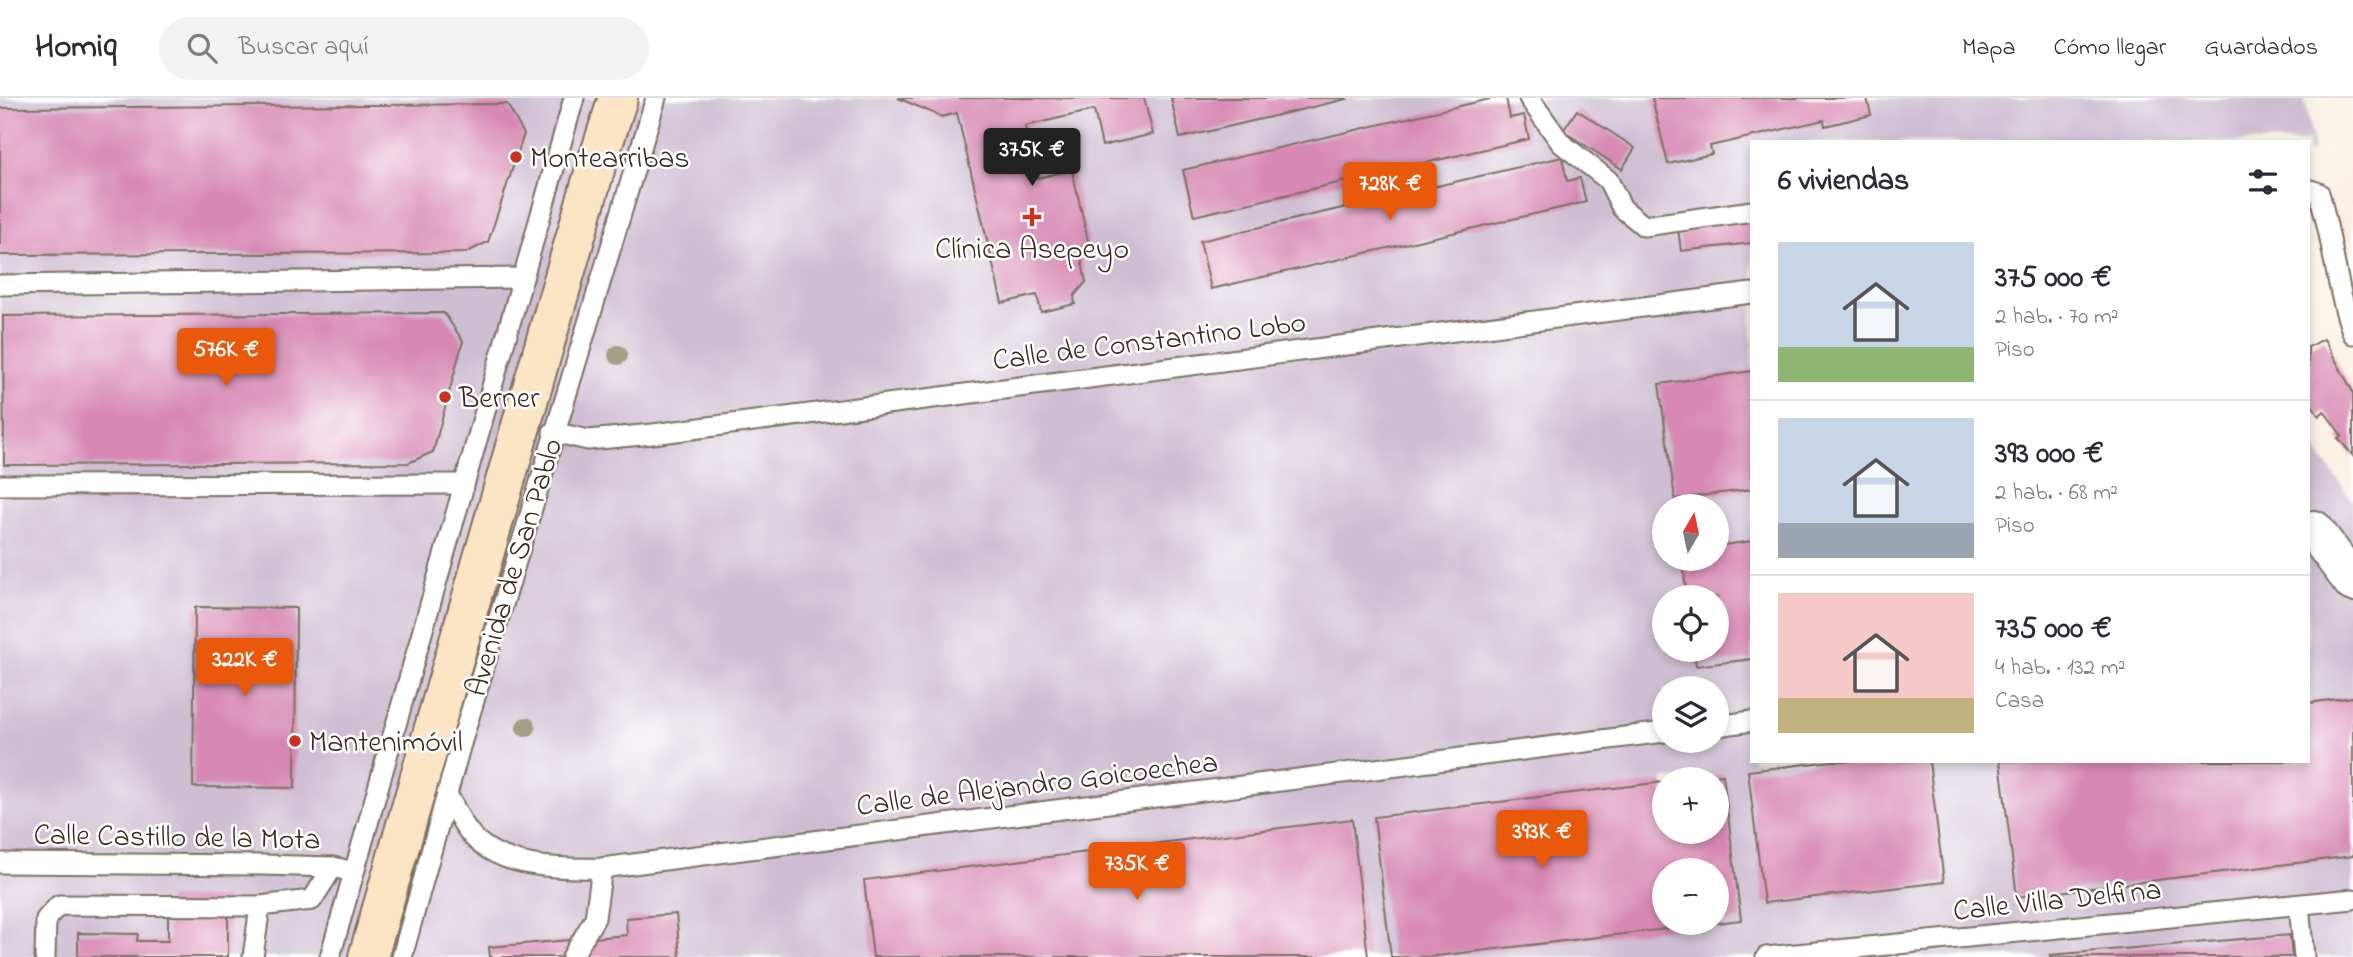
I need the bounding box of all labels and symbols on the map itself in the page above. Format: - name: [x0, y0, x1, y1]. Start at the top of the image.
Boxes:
- pin: 375K €: [975, 129, 1089, 188]
- place label: Montearribas: [530, 138, 690, 182]
- marker: Montearribas: [508, 149, 524, 165]
- pin: 728K €: [1333, 162, 1447, 222]
- marker: Clínica Asepeyo: [1022, 207, 1042, 227]
- place label: Clínica Asepeyo: [935, 229, 1129, 273]
- street label: Calle de Constantino Lobo: [990, 302, 1309, 384]
- pin: 576K €: [169, 328, 283, 388]
- place label: Berner: [458, 378, 540, 422]
- marker: Berner: [437, 389, 453, 405]
- street label: Avenida de San Pablo: [456, 433, 576, 702]
- north arrow: [1652, 494, 1729, 570]
- pin: 322K €: [188, 638, 302, 698]
- place label: Mantenimóvil: [309, 722, 463, 766]
- marker: Mantenimóvil: [287, 733, 303, 749]
- street label: Calle de Alejandro Goicoechea: [854, 742, 1221, 830]
- pin: 393K €: [1485, 810, 1599, 870]
- street label: Calle Castillo de la Mota: [33, 814, 321, 863]
- pin: 735K €: [1080, 842, 1194, 902]
- street label: Calle Villa Delfina: [1951, 869, 2164, 935]

